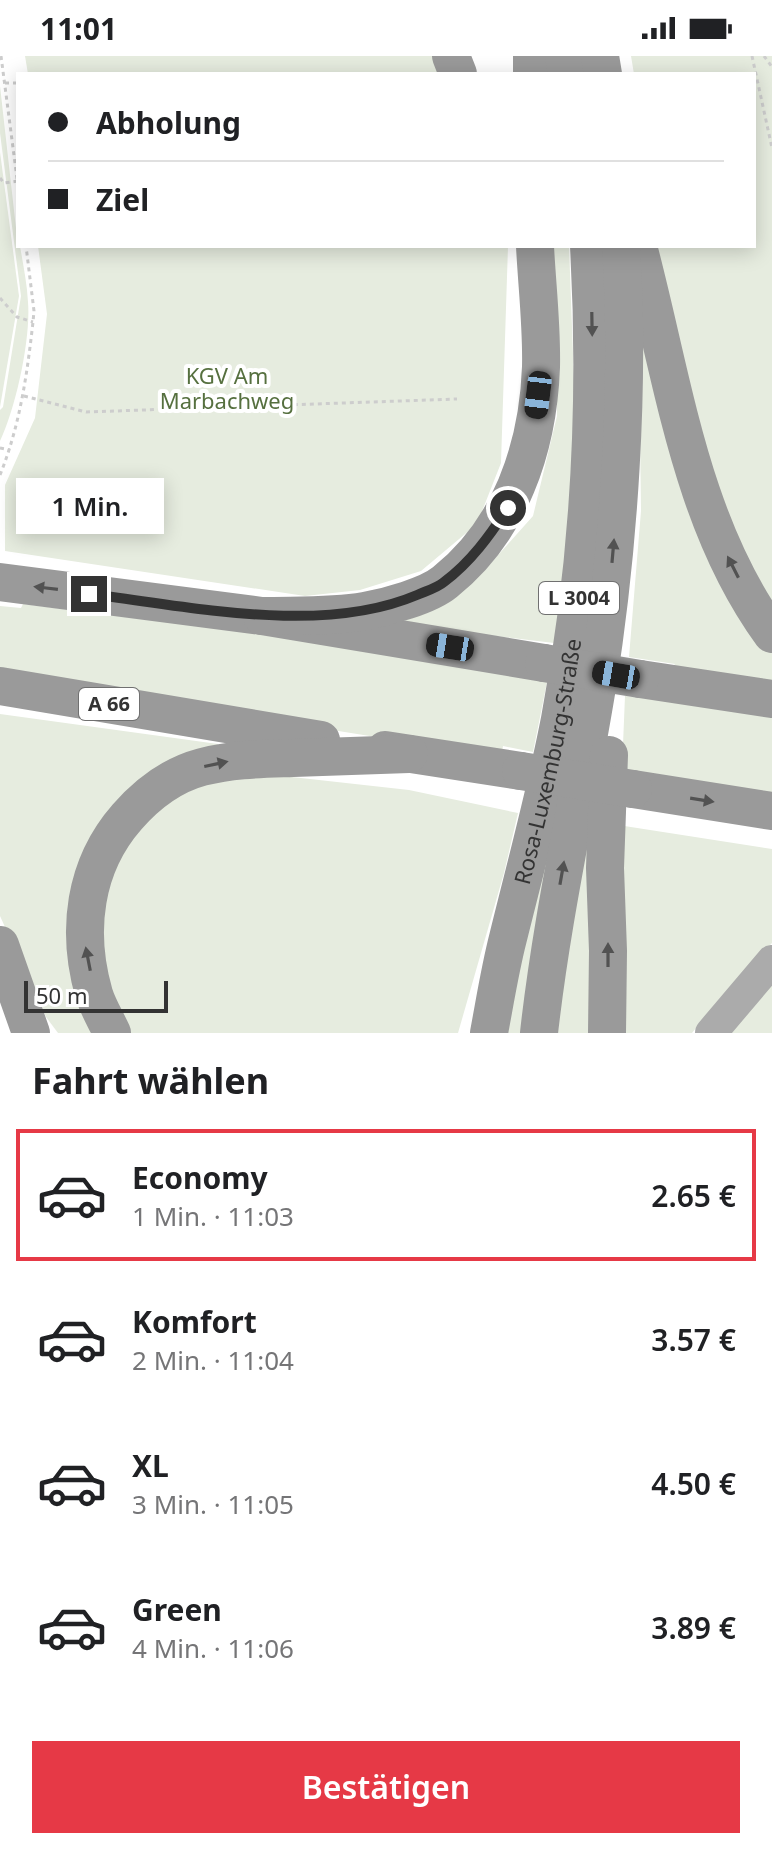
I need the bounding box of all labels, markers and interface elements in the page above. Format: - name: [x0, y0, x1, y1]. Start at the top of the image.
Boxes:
- text: 11:01: [40, 8, 117, 49]
- text: Abholung: [96, 102, 241, 143]
- text: Ziel: [96, 179, 149, 220]
- one-way arrow: [586, 312, 598, 337]
- park label: KGV Am Marbachweg: [160, 360, 294, 415]
- car: [523, 370, 553, 420]
- callout: 1 Min.: [15, 478, 163, 534]
- text: 1 Min.: [52, 488, 128, 524]
- route start: [490, 490, 526, 526]
- one-way arrow: [606, 538, 619, 563]
- one-way arrow: [726, 555, 739, 578]
- route end: [71, 576, 107, 612]
- one-way arrow: [33, 581, 58, 594]
- road number: L 3004: [539, 582, 619, 614]
- car: [424, 631, 476, 663]
- street label: Rosa-Luxemburg-Straße: [506, 637, 587, 887]
- car: [590, 659, 642, 691]
- road number: A 66: [79, 688, 139, 720]
- one-way arrow: [204, 757, 229, 770]
- one-way arrow: [690, 794, 715, 807]
- one-way arrow: [556, 860, 568, 885]
- one-way arrow: [602, 942, 614, 967]
- one-way arrow: [81, 947, 94, 972]
- scale bar: [24, 977, 168, 1013]
- text: 50 m: [36, 980, 87, 1010]
- text: Fahrt wählen: [32, 1056, 269, 1105]
- text: Economy: [132, 1157, 268, 1198]
- icon: car: [36, 1159, 108, 1231]
- text: 2.65 €: [651, 1175, 736, 1216]
- text: 1 Min. · 11:03: [132, 1198, 294, 1234]
- text: Komfort: [132, 1301, 257, 1342]
- icon: car: [36, 1303, 108, 1375]
- text: 3.57 €: [651, 1319, 736, 1360]
- text: 2 Min. · 11:04: [132, 1342, 294, 1378]
- text: XL: [132, 1445, 169, 1486]
- icon: car: [36, 1447, 108, 1519]
- text: 4.50 €: [651, 1463, 736, 1504]
- text: 3 Min. · 11:05: [132, 1486, 294, 1522]
- text: Green: [132, 1589, 222, 1630]
- icon: car: [36, 1591, 108, 1663]
- text: 3.89 €: [651, 1607, 736, 1648]
- text: 4 Min. · 11:06: [132, 1630, 294, 1666]
- button: Bestätigen: [32, 1741, 740, 1833]

